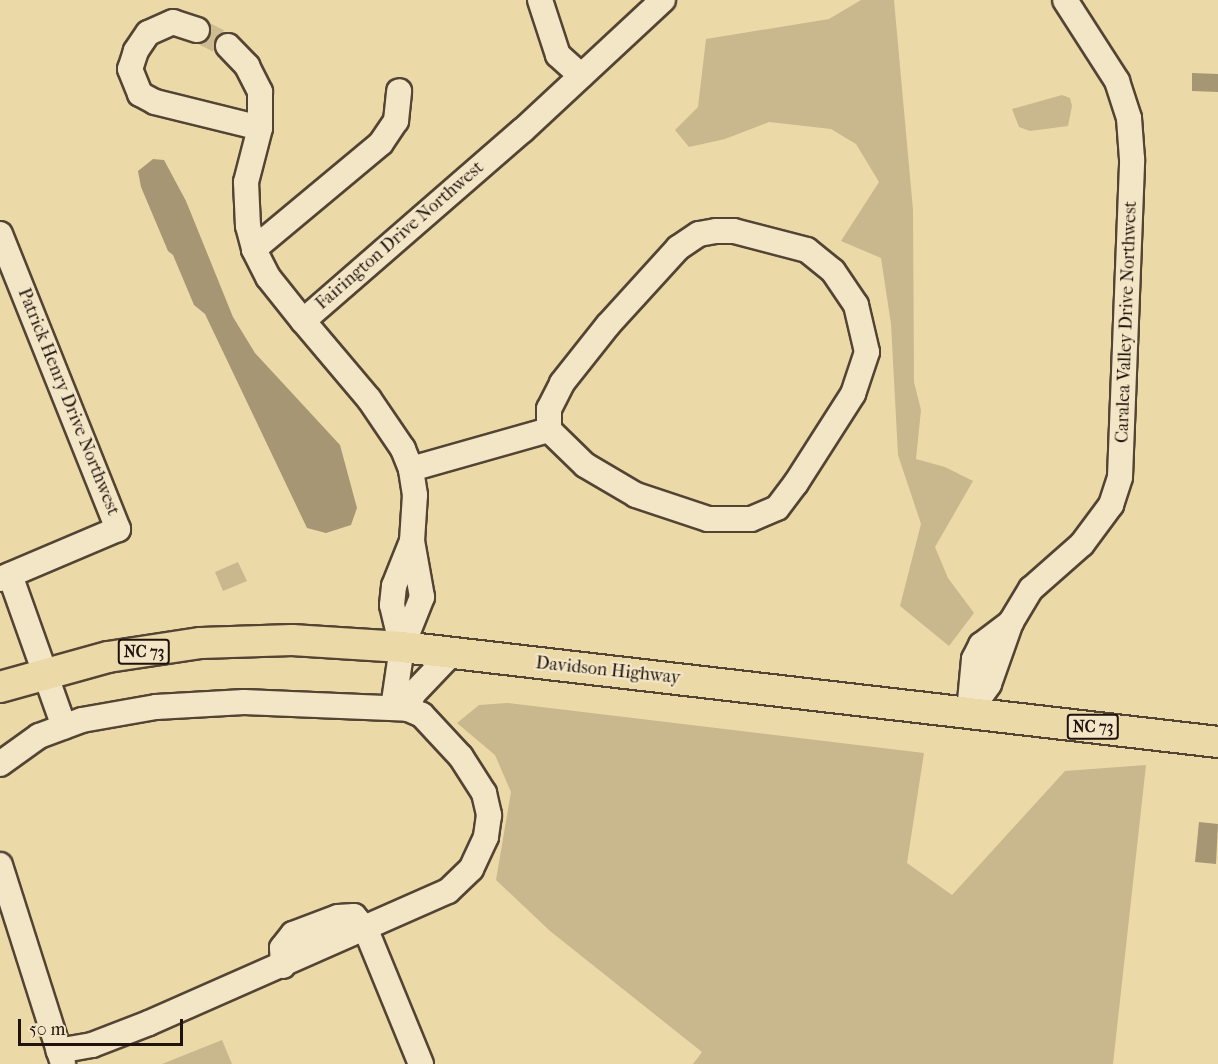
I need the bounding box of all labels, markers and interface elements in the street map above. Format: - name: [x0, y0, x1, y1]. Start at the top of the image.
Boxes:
- street label: Fairington Drive Northwest: [312, 157, 488, 315]
- street label: Caralea Valley Drive Northwest: [1112, 201, 1142, 443]
- street label: Patrick Henry Drive Northwest: [12, 285, 124, 519]
- road number: NC 73: [117, 639, 171, 665]
- street label: Davidson Highway: [535, 653, 681, 689]
- road number: NC 73: [1066, 714, 1120, 740]
- scale bar: [21, 1007, 186, 1045]
- text: 50 m: [29, 1019, 65, 1040]

